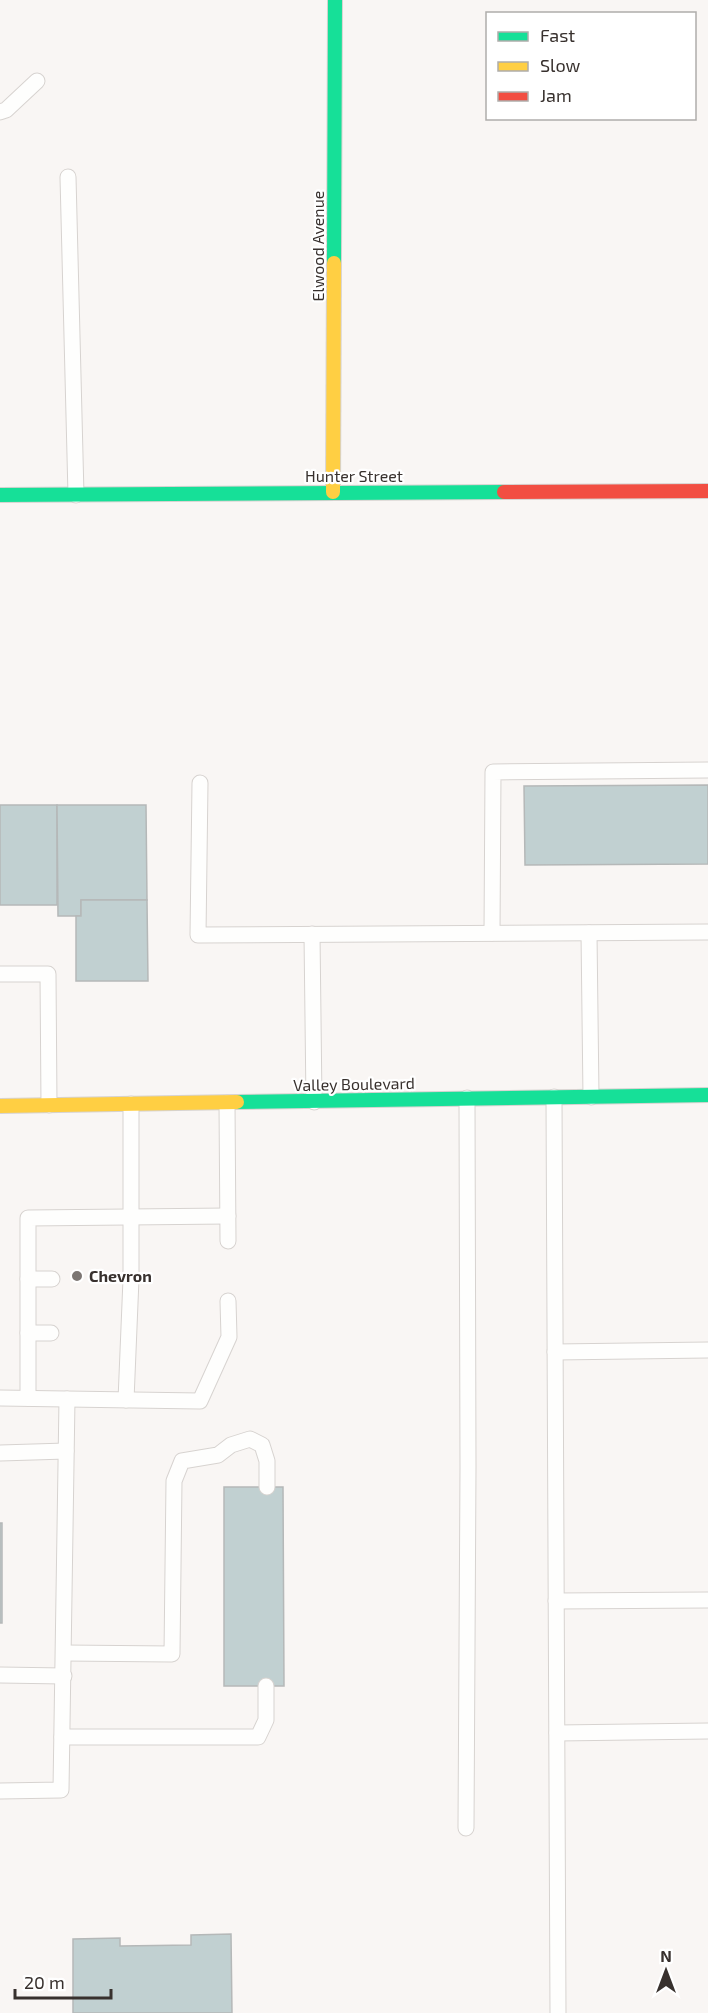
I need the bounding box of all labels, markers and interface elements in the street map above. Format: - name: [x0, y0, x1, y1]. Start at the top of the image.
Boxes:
- legend: [486, 12, 696, 120]
- text: Fast: [540, 24, 575, 46]
- text: Slow: [540, 54, 581, 76]
- text: Jam: [540, 84, 572, 106]
- street label: Elwood Avenue: [308, 191, 327, 301]
- street label: Hunter Street: [305, 466, 403, 485]
- street label: Valley Boulevard: [293, 1073, 415, 1094]
- place label: Chevron: [89, 1266, 152, 1285]
- marker: Chevron: [70, 1269, 84, 1283]
- north arrow: [636, 1941, 696, 2001]
- text: N: [660, 1946, 672, 1965]
- scale bar: [15, 1962, 111, 2000]
- text: 20 m: [24, 1971, 65, 1993]

